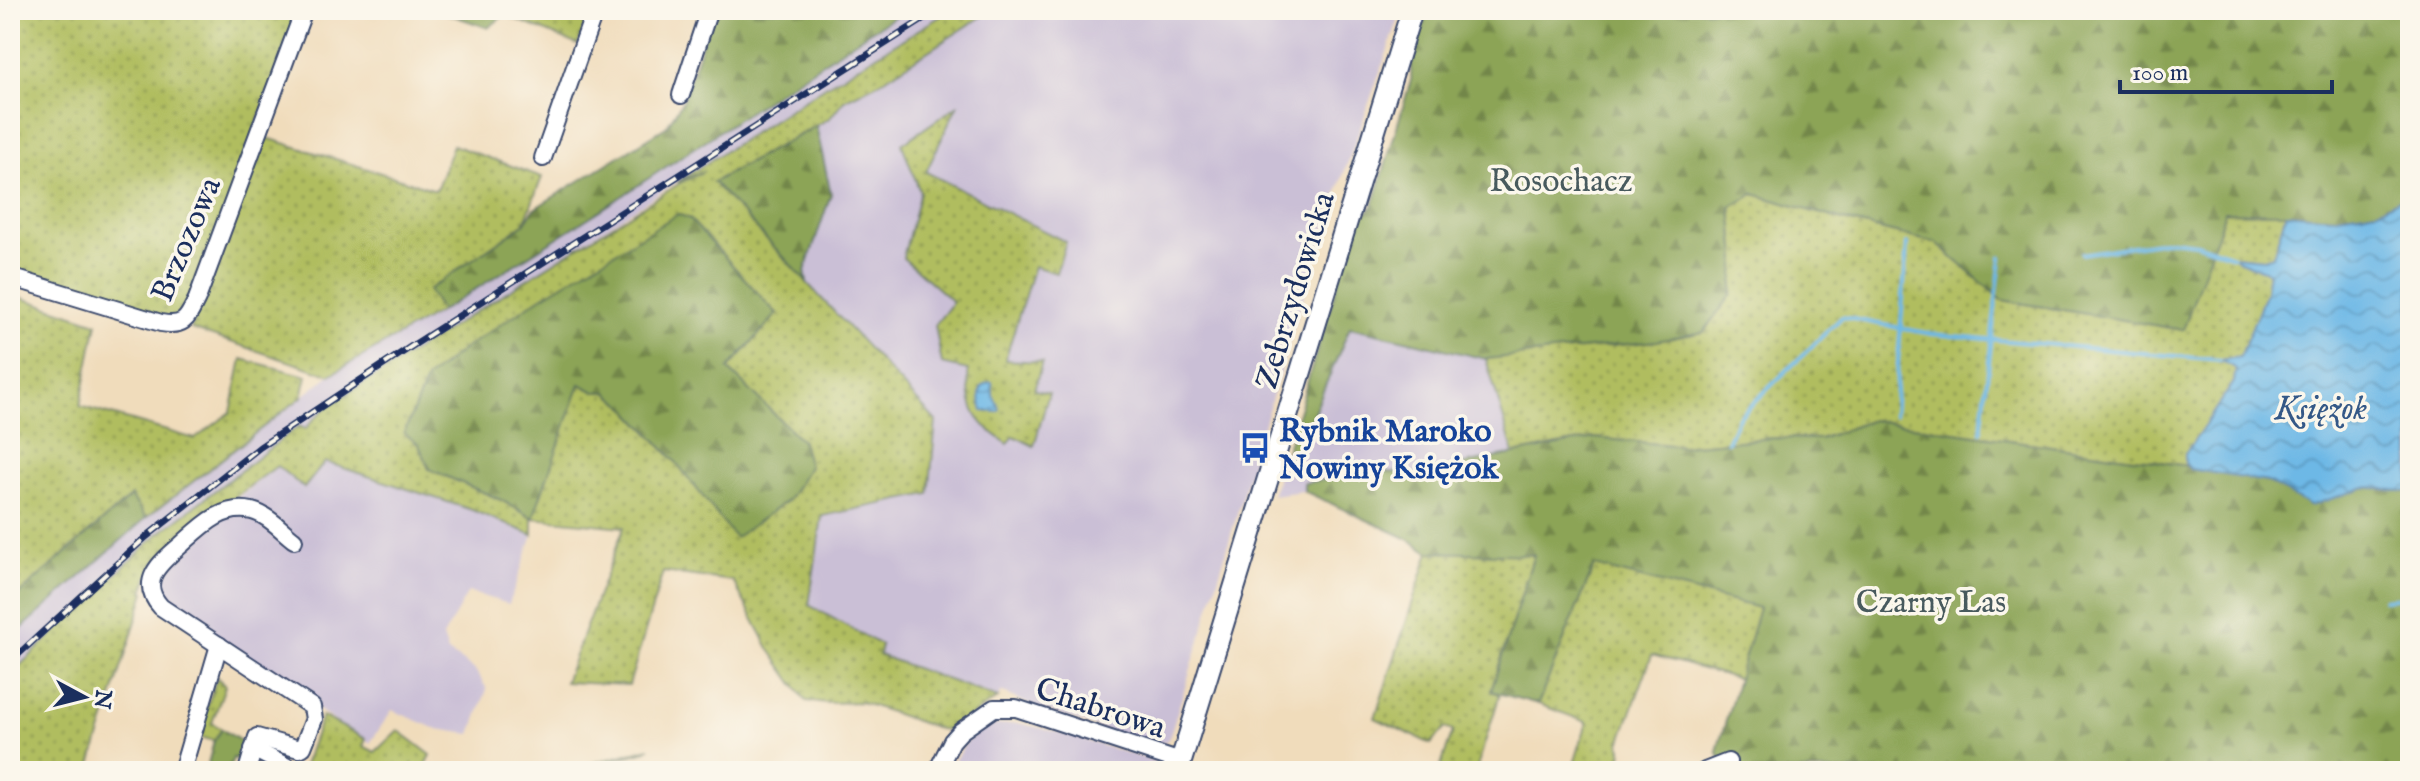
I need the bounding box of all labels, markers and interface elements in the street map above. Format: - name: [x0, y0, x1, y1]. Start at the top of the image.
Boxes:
- scale bar: [2120, 44, 2332, 94]
- text: 100 m: [2132, 58, 2188, 89]
- park label: Rosochacz: [1489, 162, 1633, 203]
- street label: Brzozowa: [143, 171, 232, 309]
- street label: Zebrzydowicka: [1247, 187, 1346, 394]
- water label: Księżok: [2274, 388, 2368, 431]
- place label: Rybnik Maroko Nowiny Księżok: [1278, 412, 1499, 490]
- bus stop icon: Rybnik Maroko Nowiny Księżok: [1238, 431, 1272, 465]
- park label: Czarny Las: [1856, 583, 2006, 624]
- north arrow: [44, 657, 124, 737]
- street label: Chabrowa: [1030, 669, 1171, 750]
- text: N: [87, 687, 117, 710]

